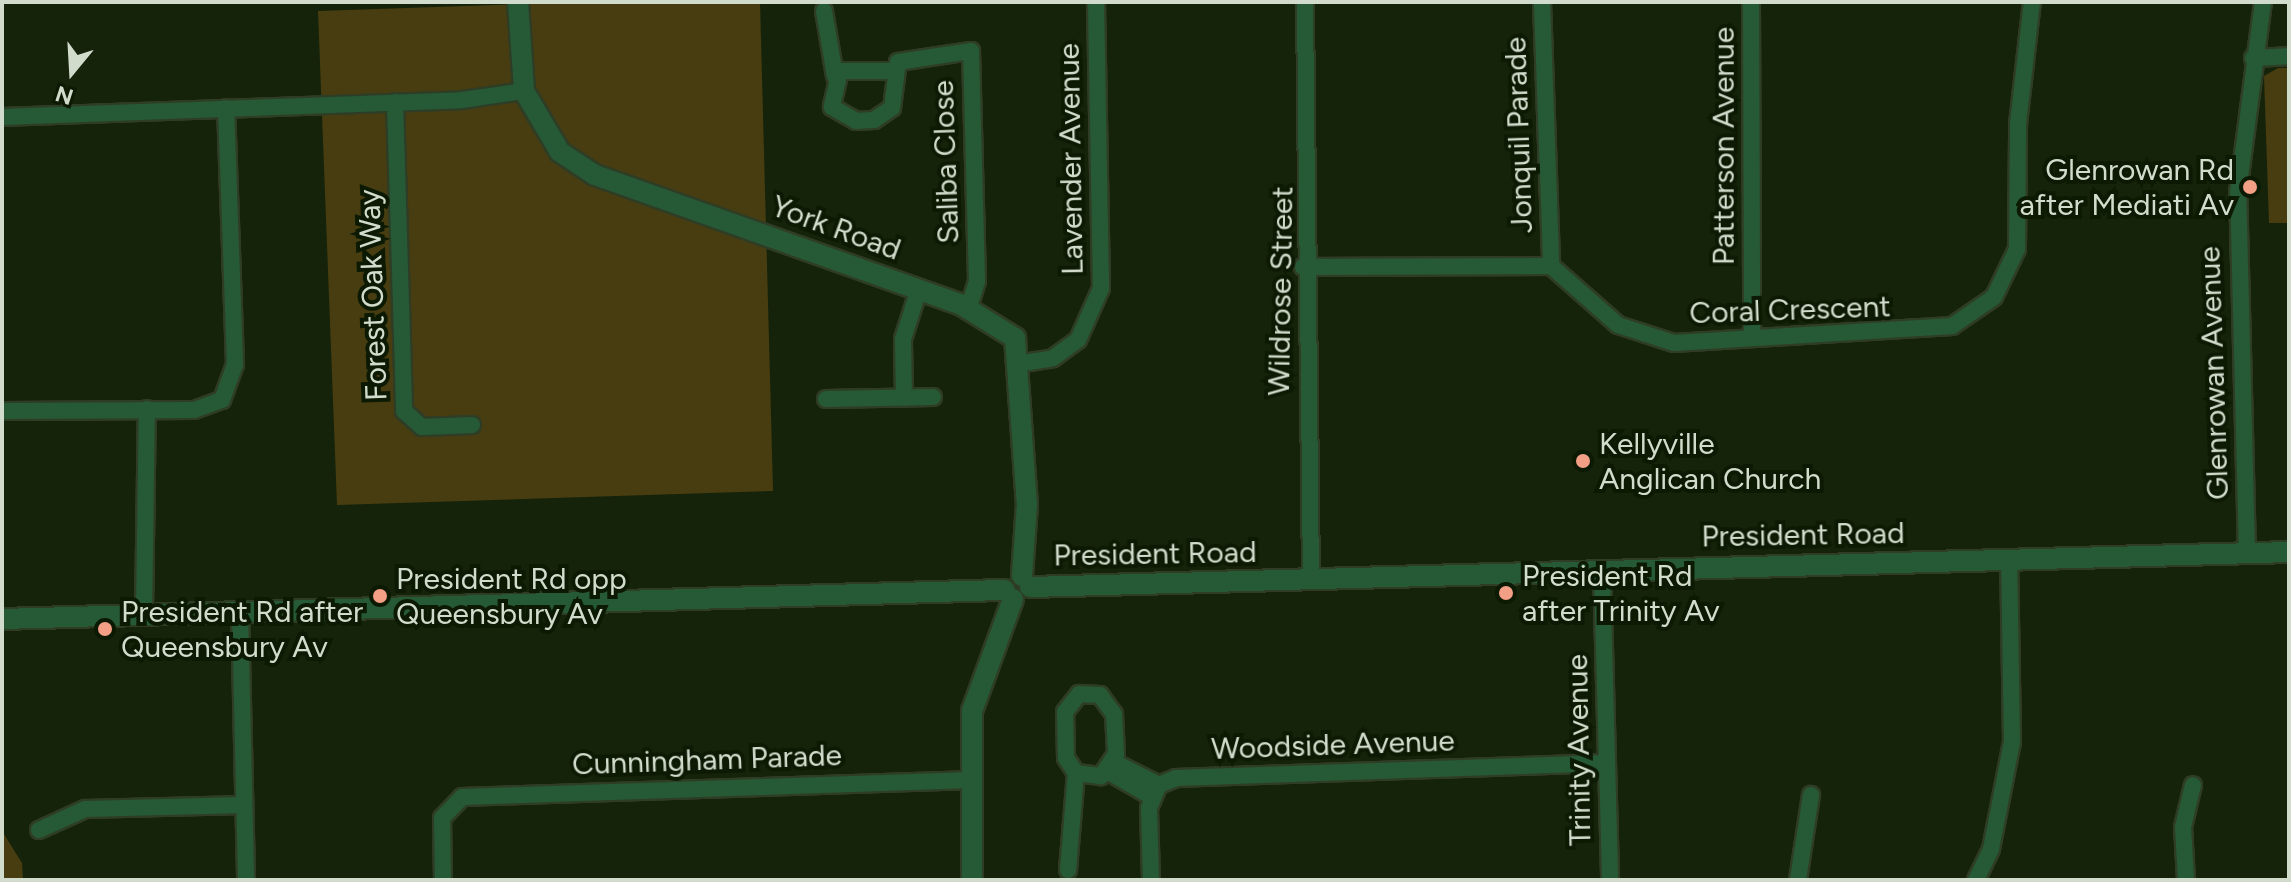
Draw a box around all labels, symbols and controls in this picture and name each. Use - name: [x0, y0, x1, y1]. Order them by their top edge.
- street label: Patterson Avenue: [1706, 27, 1742, 265]
- north arrow: [32, 32, 112, 112]
- street label: Jonquil Parade: [1498, 36, 1540, 234]
- street label: Lavender Avenue: [1051, 43, 1091, 275]
- text: N: [52, 80, 77, 111]
- street label: Saliba Close: [925, 80, 967, 244]
- place label: Glenrowan Rd after Mediati Av: [2020, 152, 2234, 222]
- marker: Glenrowan Rd after Mediati Av: [2241, 178, 2259, 196]
- street label: Wildrose Street: [1261, 186, 1301, 396]
- street label: York Road: [766, 188, 906, 268]
- street label: Forest Oak Way: [351, 189, 395, 401]
- street label: Glenrowan Avenue: [2192, 246, 2236, 500]
- street label: Coral Crescent: [1689, 288, 1891, 332]
- place label: Kellyville Anglican Church: [1599, 426, 1821, 496]
- marker: Kellyville Anglican Church: [1574, 452, 1592, 470]
- street label: President Road: [1701, 515, 1905, 555]
- street label: President Road: [1053, 534, 1257, 574]
- place label: President Rd after Trinity Av: [1522, 558, 1720, 628]
- place label: President Rd opp Queensbury Av: [396, 561, 627, 632]
- marker: President Rd after Trinity Av: [1497, 584, 1515, 602]
- marker: President Rd opp Queensbury Av: [371, 587, 389, 605]
- place label: President Rd after Queensbury Av: [121, 594, 363, 664]
- marker: President Rd after Queensbury Av: [96, 620, 114, 638]
- street label: Trinity Avenue: [1559, 654, 1599, 846]
- street label: Woodside Avenue: [1211, 723, 1455, 767]
- street label: Cunningham Parade: [571, 737, 843, 783]

